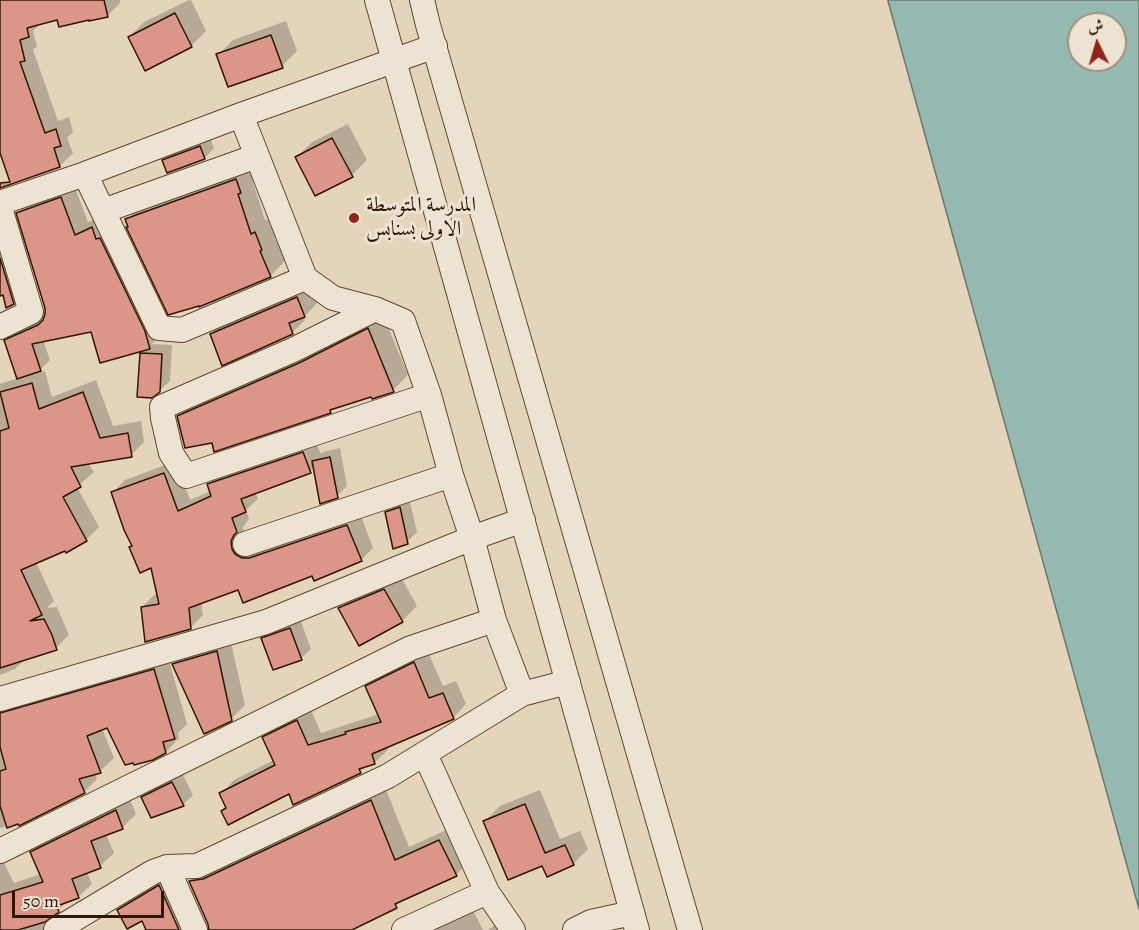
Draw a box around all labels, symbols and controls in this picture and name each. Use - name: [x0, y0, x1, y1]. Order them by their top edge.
- north arrow: [1067, 12, 1127, 72]
- text: ش: [1087, 14, 1104, 38]
- place label: المدرسة المتوسطة الاولى بسنابس: [366, 193, 476, 243]
- marker: المدرسة المتوسطة الاولى بسنابس: [347, 211, 361, 225]
- scale bar: [15, 879, 166, 917]
- text: 50 m: [23, 889, 59, 913]

